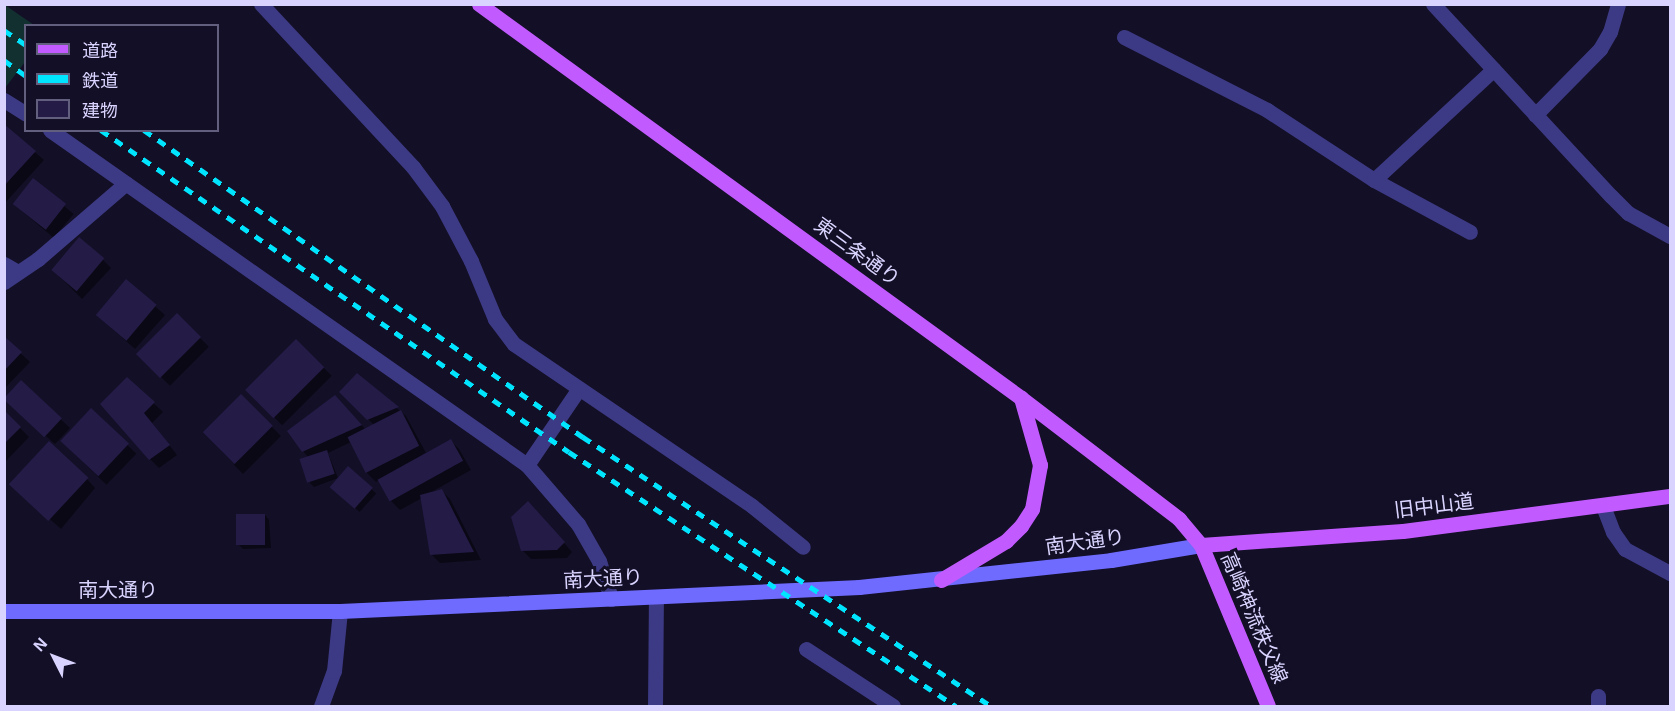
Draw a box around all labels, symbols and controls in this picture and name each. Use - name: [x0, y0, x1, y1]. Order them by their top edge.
- legend: [24, 24, 219, 132]
- text: 道路: [82, 41, 118, 61]
- text: 鉄道: [82, 71, 118, 91]
- text: 建物: [82, 101, 118, 121]
- street label: 東三条通り: [809, 213, 905, 291]
- street label: 旧中山道: [1393, 489, 1475, 523]
- street label: 南大通り: [1044, 525, 1126, 559]
- street label: 高崎神流秩父線: [1216, 549, 1292, 687]
- street label: 南大通り: [562, 565, 644, 593]
- street label: 南大通り: [78, 578, 158, 602]
- north arrow: [24, 627, 84, 687]
- text: N: [30, 635, 50, 655]

